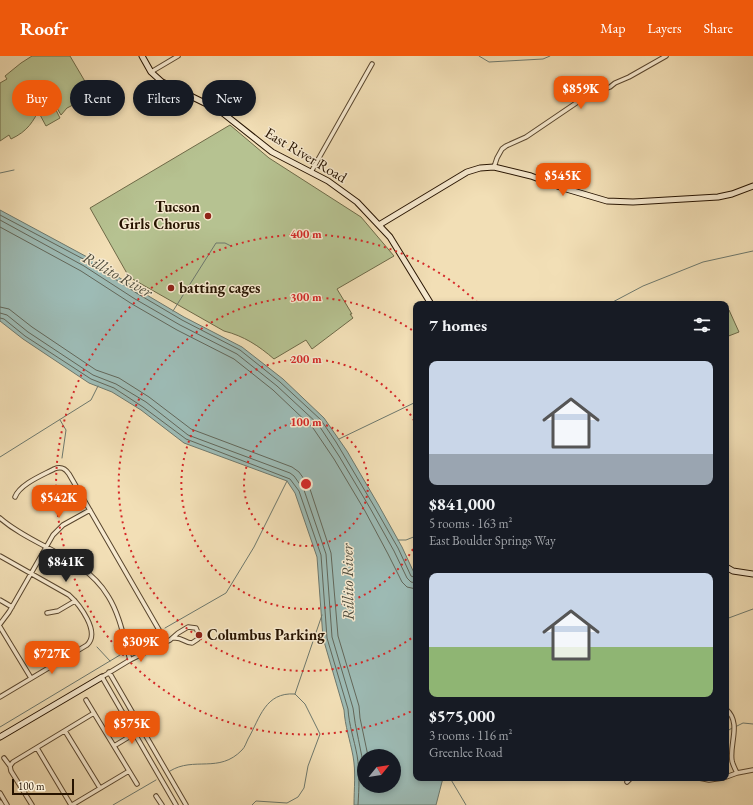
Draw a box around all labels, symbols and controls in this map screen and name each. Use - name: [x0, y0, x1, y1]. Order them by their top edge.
- text: Roofr: [20, 16, 68, 41]
- text: Map: [600, 19, 625, 37]
- text: Layers: [647, 19, 682, 37]
- text: Share: [704, 19, 733, 37]
- pin: $859K: [553, 76, 609, 110]
- chip: Buy: [12, 80, 62, 116]
- chip: Rent: [70, 80, 125, 116]
- chip: Filters: [133, 80, 194, 116]
- chip: New: [202, 80, 256, 116]
- text: $859K: [563, 80, 599, 97]
- street label: East River Road: [262, 123, 351, 187]
- pin: $545K: [535, 163, 591, 197]
- text: $545K: [545, 167, 581, 184]
- place label: Tucson Girls Chorus: [119, 197, 201, 233]
- marker: Tucson Girls Chorus: [203, 211, 213, 221]
- text: 400 m: [290, 226, 322, 242]
- water label: Rillito River: [79, 247, 157, 303]
- place label: batting cages: [179, 278, 260, 297]
- marker: batting cages: [166, 283, 176, 293]
- text: 300 m: [290, 289, 322, 305]
- text: 7 homes: [429, 314, 487, 336]
- icon: filters: [691, 314, 713, 336]
- text: 200 m: [290, 351, 322, 367]
- icon: home: [535, 387, 607, 459]
- text: 100 m: [290, 414, 322, 430]
- centre of rings: [299, 477, 313, 491]
- pin: $542K: [31, 485, 87, 519]
- text: $542K: [41, 489, 77, 506]
- text: $841,000: [429, 493, 495, 515]
- text: 5 rooms · 163 m²: [429, 515, 513, 532]
- text: East Boulder Springs Way: [429, 532, 556, 549]
- water label: Rillito River: [336, 543, 359, 620]
- pin: $841K: [38, 549, 94, 583]
- text: $841K: [48, 553, 84, 570]
- icon: home: [535, 599, 607, 671]
- place label: Columbus Parking: [207, 625, 325, 644]
- pin: $309K: [113, 629, 169, 663]
- marker: Columbus Parking: [194, 630, 204, 640]
- text: $309K: [123, 633, 159, 650]
- pin: $727K: [24, 641, 80, 675]
- text: $727K: [34, 645, 70, 662]
- text: $575,000: [429, 705, 495, 727]
- pin: $575K: [104, 711, 160, 745]
- text: $575K: [114, 715, 150, 732]
- text: 3 rooms · 116 m²: [429, 727, 513, 744]
- text: Greenlee Road: [429, 744, 503, 761]
- north arrow: [357, 749, 401, 793]
- map controls: [357, 749, 401, 793]
- scale bar: [12, 777, 74, 796]
- text: 100 m: [18, 779, 45, 793]

